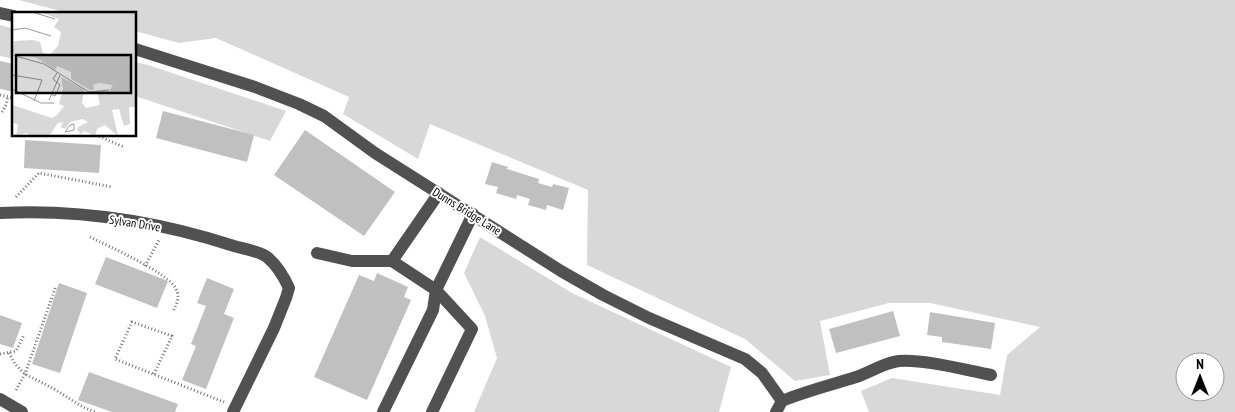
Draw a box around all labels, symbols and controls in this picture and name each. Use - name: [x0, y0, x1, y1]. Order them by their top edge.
- inset map: [12, 12, 136, 136]
- street label: Dunns Bridge Lane: [430, 184, 504, 238]
- street label: Sylvan Drive: [108, 212, 162, 234]
- north arrow: [1175, 352, 1225, 402]
- text: N: [1196, 355, 1204, 373]

